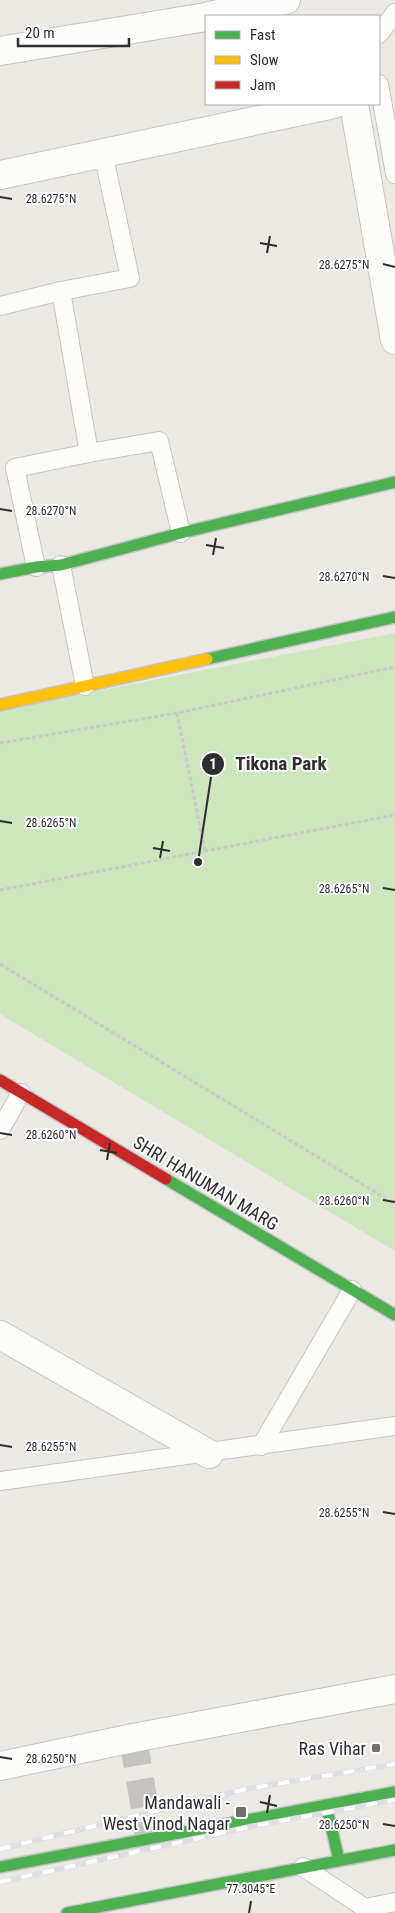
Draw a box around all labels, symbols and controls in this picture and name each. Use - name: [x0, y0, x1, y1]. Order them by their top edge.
- scale bar: [18, 15, 129, 47]
- legend: [205, 15, 380, 105]
- text: 20 m: [25, 24, 55, 42]
- text: Fast: [250, 26, 275, 44]
- text: Slow: [250, 51, 279, 69]
- text: Jam: [250, 76, 276, 94]
- text: 28.6275°N: [26, 192, 76, 206]
- text: 28.6275°N: [319, 258, 369, 272]
- text: 28.6270°N: [26, 504, 76, 518]
- text: 28.6270°N: [319, 570, 369, 584]
- callout: Tikona Park: [200, 747, 336, 781]
- text: Tikona Park: [235, 752, 328, 775]
- text: 1: [209, 755, 217, 773]
- text: 28.6265°N: [26, 816, 76, 830]
- text: 28.6265°N: [319, 882, 369, 896]
- text: 28.6260°N: [26, 1128, 76, 1142]
- street label: SHRI HANUMAN MARG: [130, 1131, 282, 1235]
- text: 28.6260°N: [319, 1194, 369, 1208]
- text: 28.6255°N: [26, 1440, 76, 1454]
- text: 28.6255°N: [319, 1506, 369, 1520]
- place label: Ras Vihar: [298, 1738, 367, 1759]
- marker: Ras Vihar: [370, 1742, 382, 1754]
- text: 28.6250°N: [26, 1752, 76, 1766]
- place label: Mandawali - West Vinod Nagar: [103, 1792, 231, 1834]
- marker: Mandawali - West Vinod Nagar: [234, 1805, 248, 1819]
- text: 28.6250°N: [319, 1818, 369, 1832]
- text: 77.3045°E: [226, 1882, 276, 1896]

